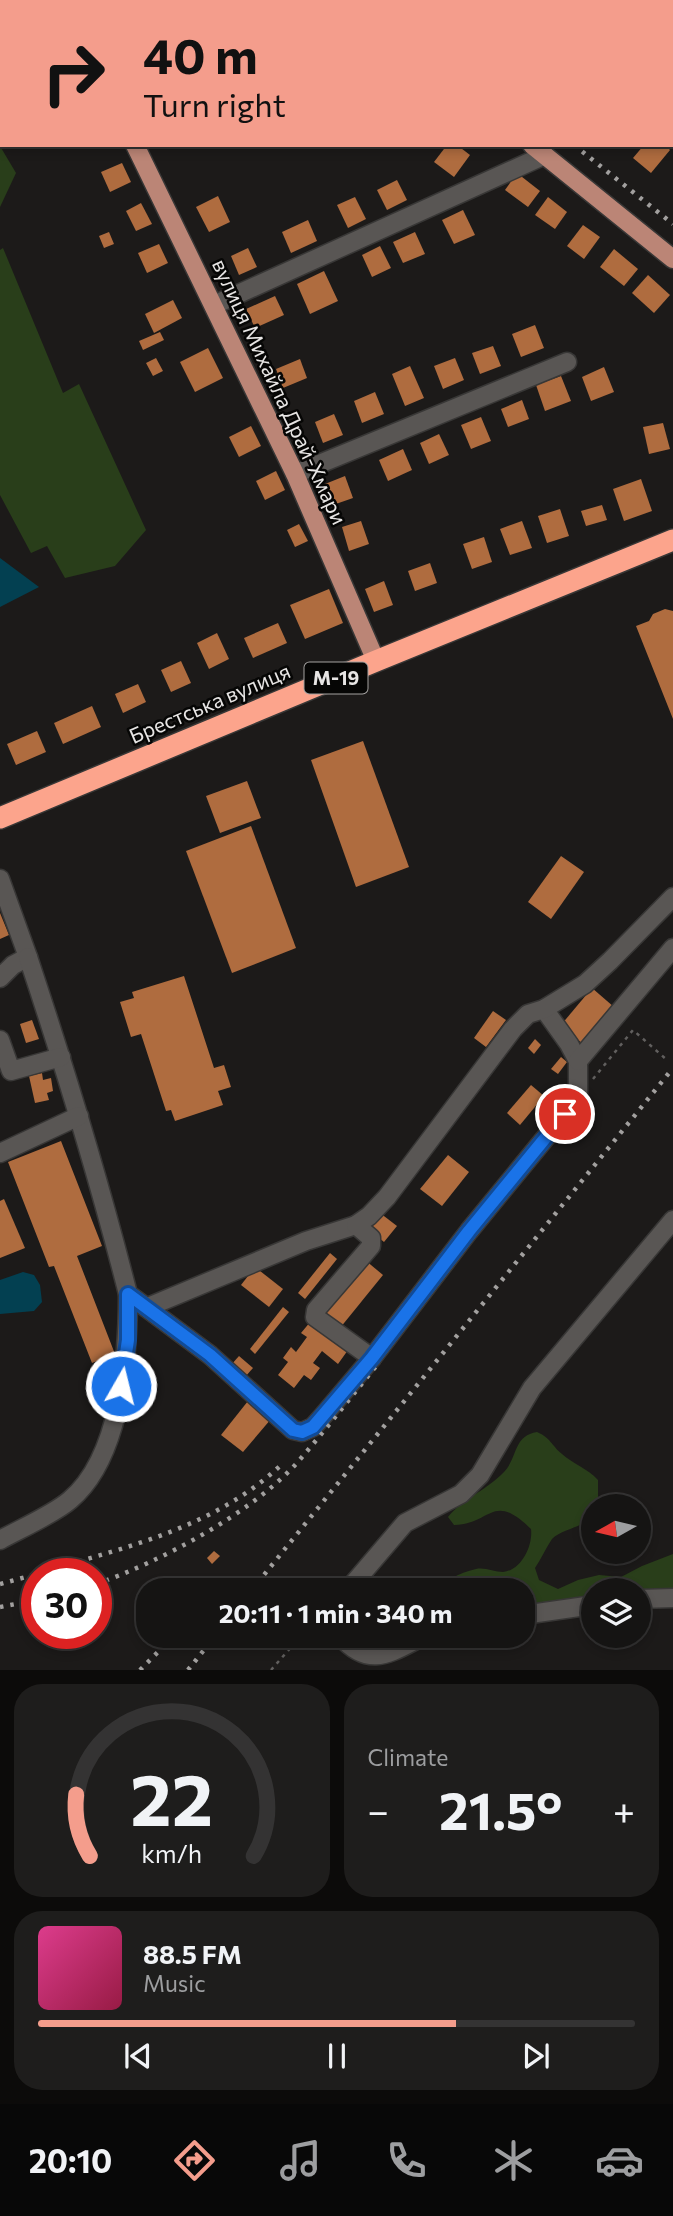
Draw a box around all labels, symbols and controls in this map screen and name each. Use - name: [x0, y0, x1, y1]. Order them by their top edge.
- text: 40 m: [143, 24, 258, 84]
- icon: right: [28, 28, 119, 119]
- text: Turn right: [143, 84, 286, 124]
- street label: вулиця Михайла Драй-Хмари: [208, 255, 353, 528]
- street label: Брестська вулиця: [125, 657, 294, 748]
- road number: М-19: [304, 663, 368, 694]
- pin: [535, 1084, 595, 1144]
- icon: arrive: [546, 1095, 584, 1133]
- position arrow: [84, 1349, 158, 1423]
- north arrow: [581, 1494, 651, 1564]
- map controls: [581, 1494, 651, 1648]
- speed limit sign: 30: [21, 1558, 112, 1649]
- button: layers: [581, 1578, 651, 1648]
- text: 20:11 · 1 min · 340 m: [219, 1597, 452, 1628]
- text: Climate: [368, 1743, 449, 1771]
- text: 22: [130, 1753, 213, 1842]
- text: 21.5°: [439, 1777, 563, 1841]
- text: −: [368, 1786, 389, 1833]
- text: +: [613, 1786, 635, 1833]
- text: km/h: [141, 1838, 202, 1868]
- text: 88.5 FM: [143, 1938, 242, 1969]
- text: Music: [143, 1969, 206, 1997]
- icon: previous: [119, 2037, 157, 2075]
- icon: pause: [318, 2037, 356, 2075]
- icon: next: [517, 2037, 555, 2075]
- icon: directions: [170, 2136, 219, 2185]
- icon: music: [276, 2136, 325, 2185]
- icon: phone: [382, 2136, 431, 2185]
- icon: climate: [489, 2136, 538, 2185]
- icon: car: [595, 2136, 644, 2185]
- text: 20:10: [29, 2140, 112, 2180]

